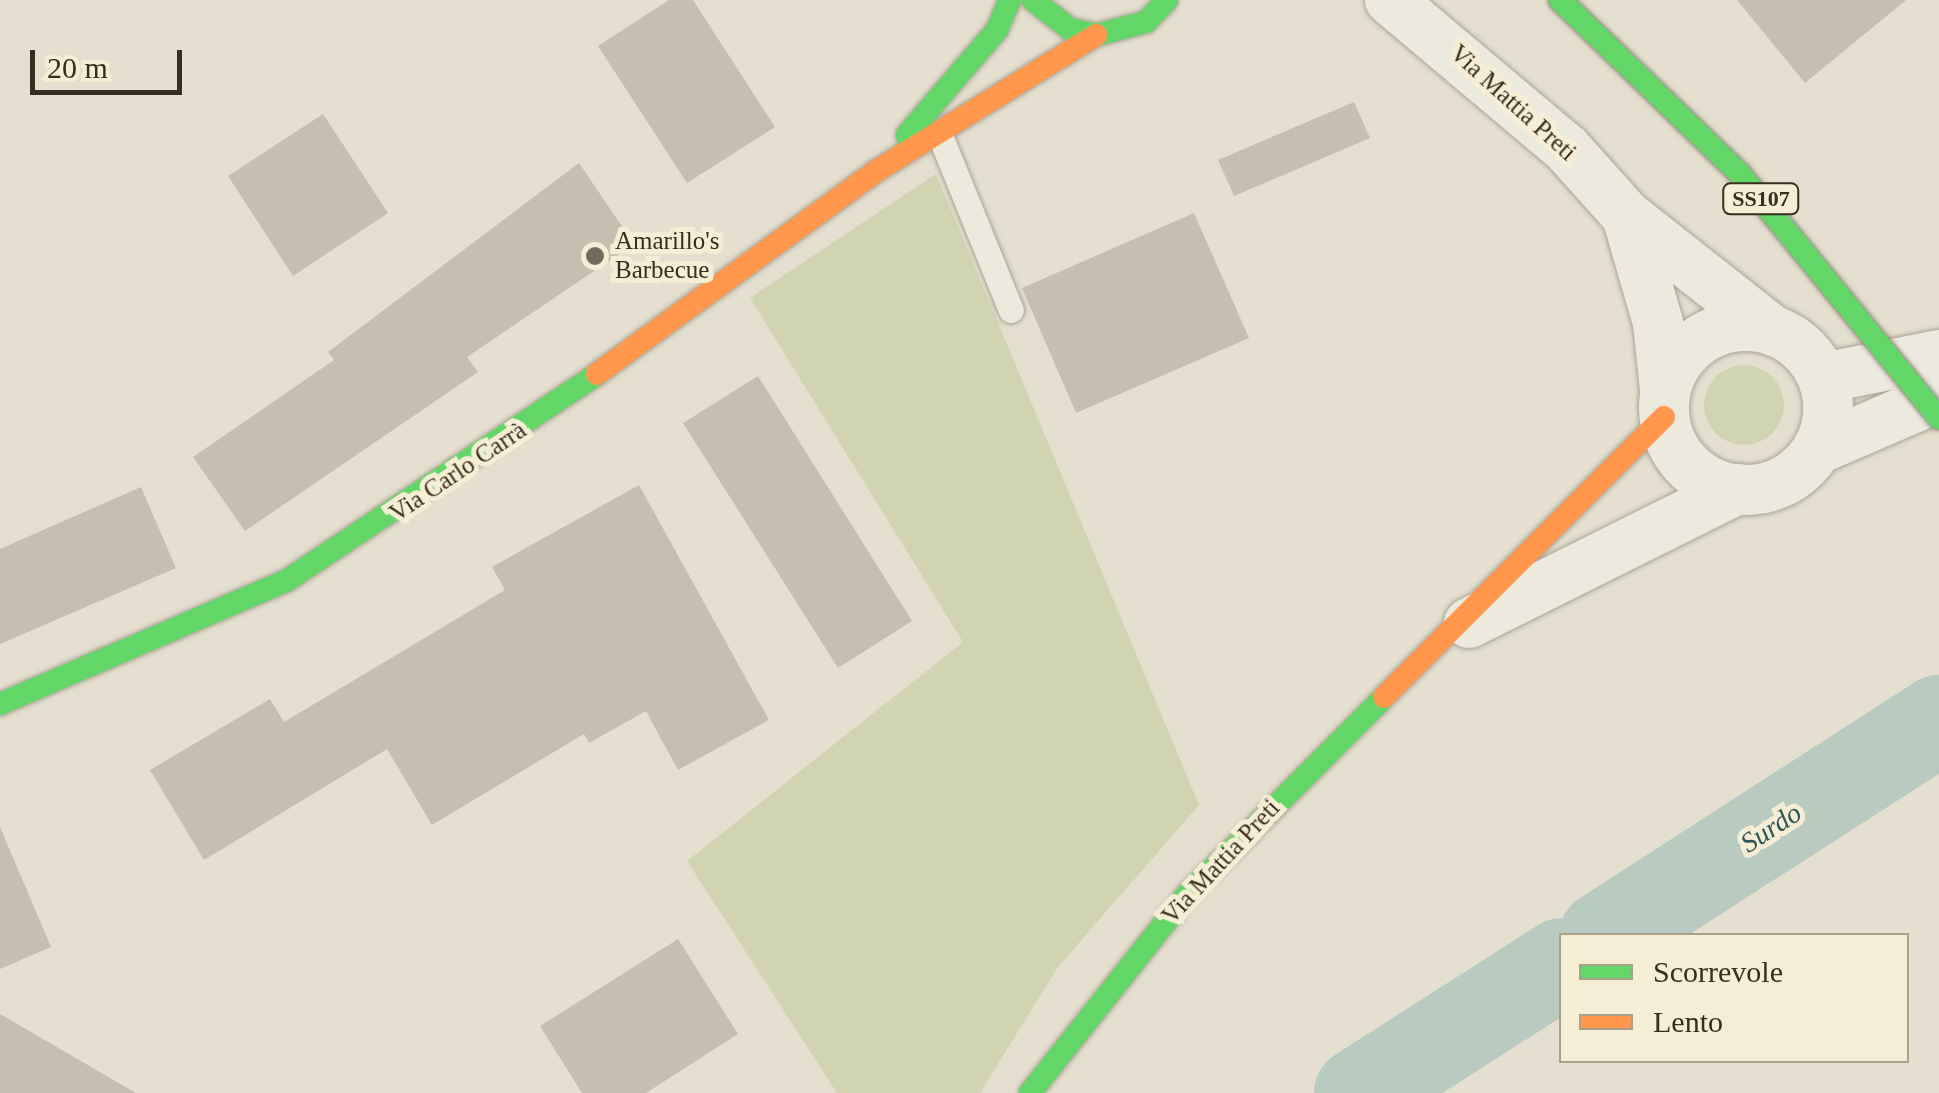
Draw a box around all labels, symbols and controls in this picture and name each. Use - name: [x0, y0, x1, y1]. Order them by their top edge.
- scale bar: [35, 30, 188, 92]
- street label: Via Mattia Preti: [1444, 38, 1582, 168]
- text: 20 m: [47, 51, 108, 84]
- road number: SS107: [1721, 182, 1801, 216]
- place label: Amarillo's Barbecue: [615, 227, 719, 286]
- marker: Amarillo's Barbecue: [584, 245, 606, 267]
- street label: Via Carlo Carrà: [384, 415, 532, 529]
- street label: Via Mattia Preti: [1156, 793, 1286, 931]
- water label: Surdo: [1734, 796, 1808, 860]
- legend: [1559, 933, 1909, 1063]
- text: Scorrevole: [1653, 955, 1783, 988]
- text: Lento: [1653, 1005, 1723, 1038]

